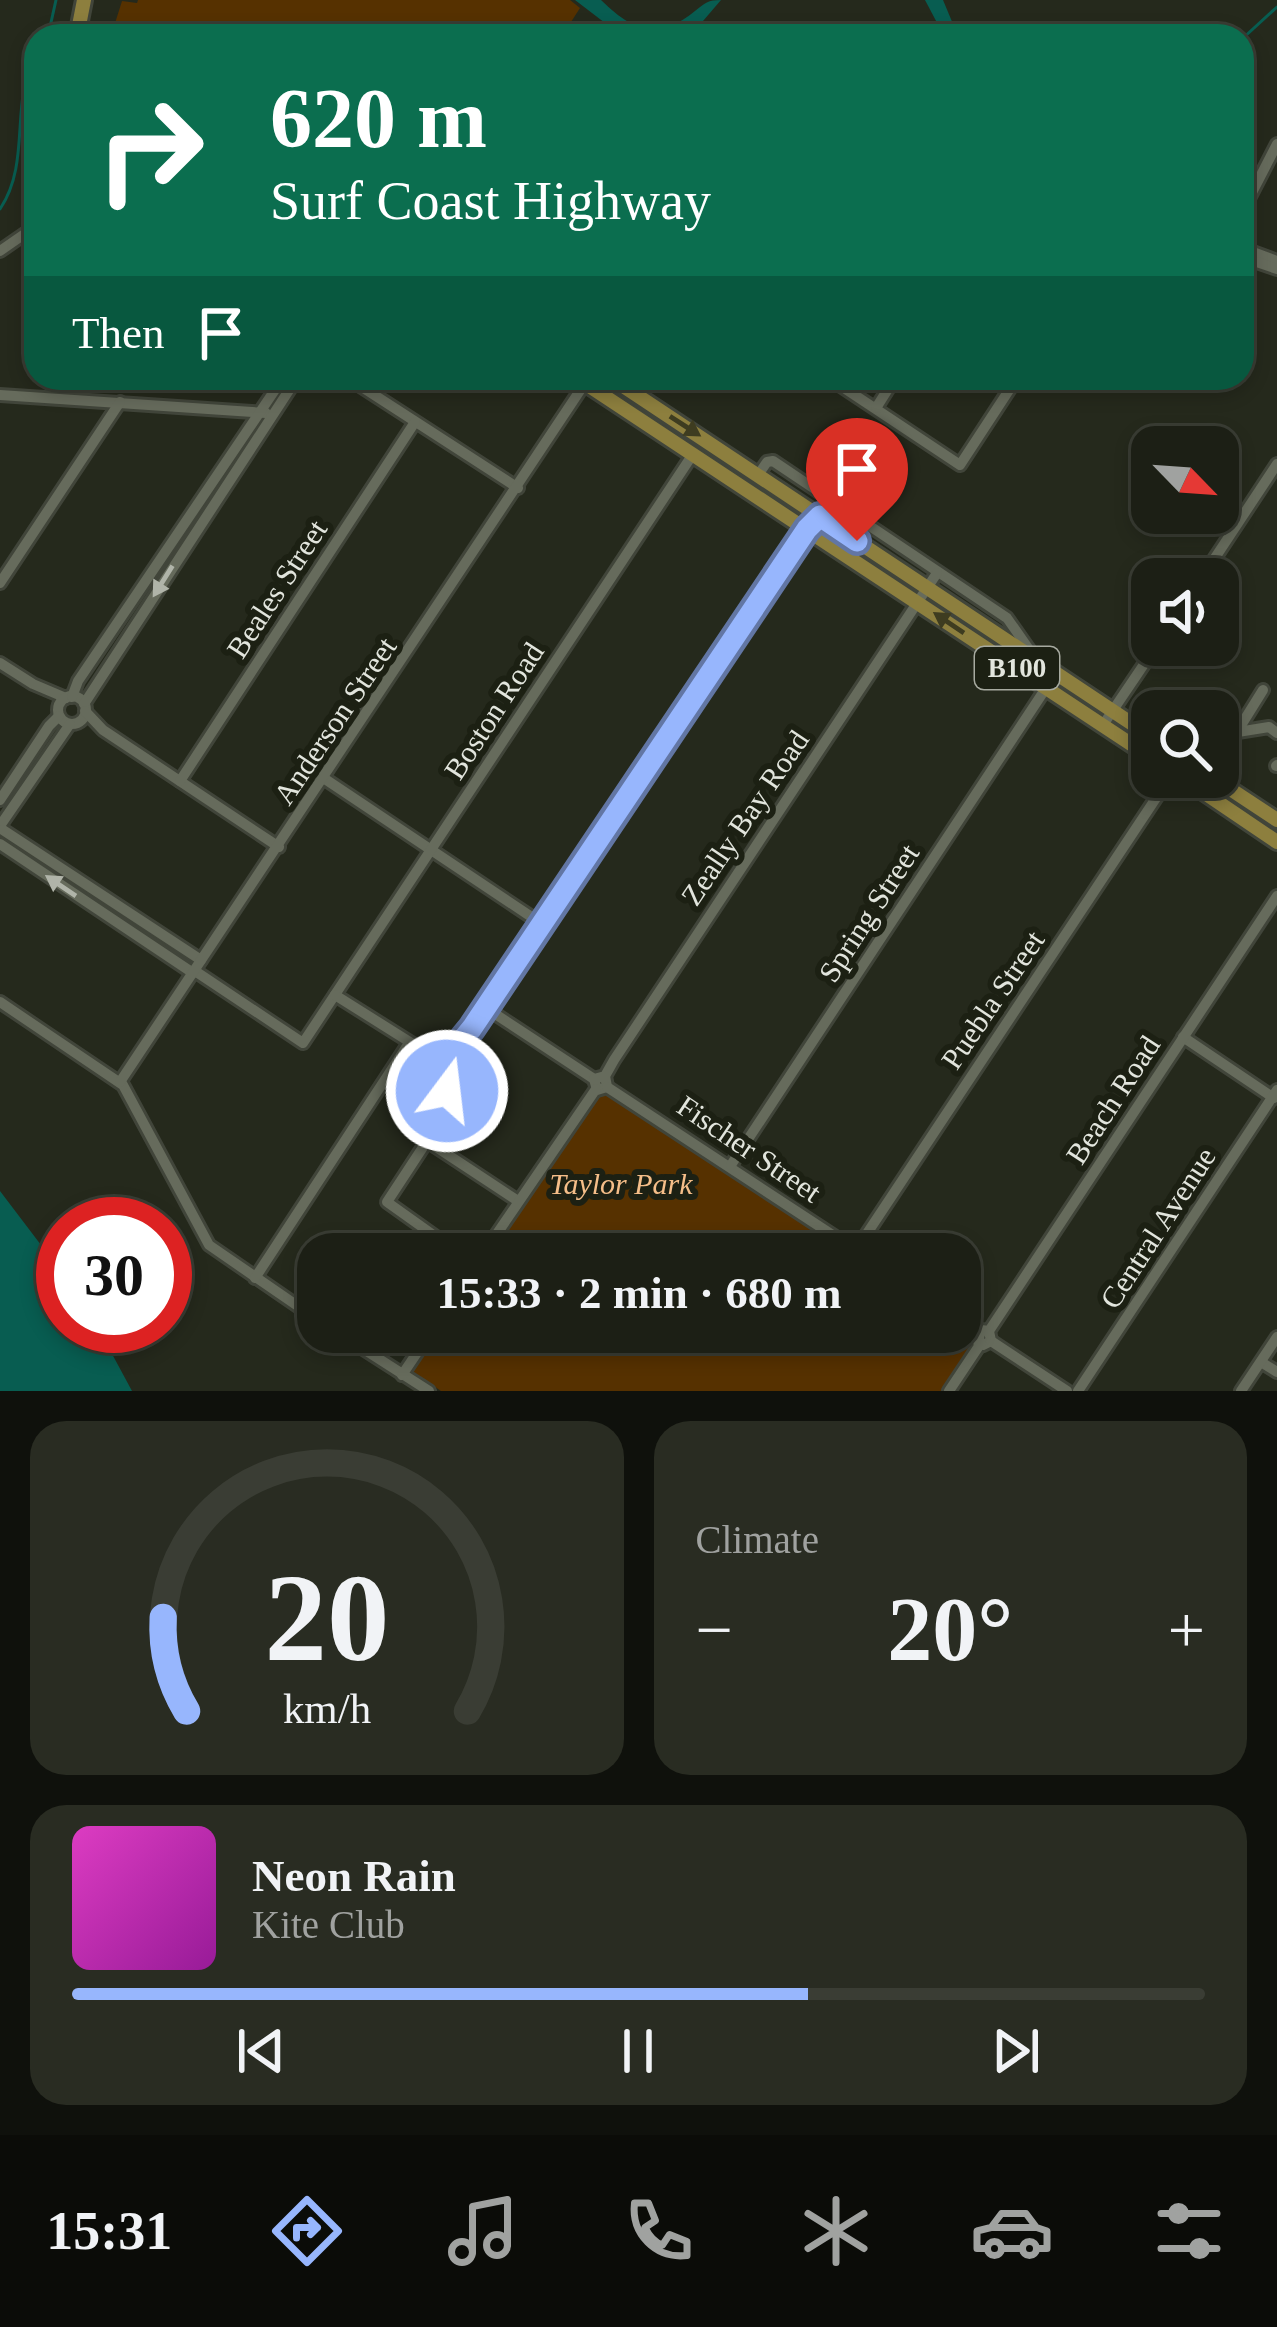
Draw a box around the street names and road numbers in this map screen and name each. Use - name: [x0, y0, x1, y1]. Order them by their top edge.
- street label: Beales Street: [220, 513, 334, 664]
- street label: Anderson Street: [267, 630, 403, 810]
- street label: Boston Road: [437, 636, 550, 785]
- road number: B100: [975, 647, 1059, 689]
- street label: Zeally Bay Road: [674, 724, 815, 911]
- street label: Spring Street: [812, 837, 926, 988]
- street label: Puebla Street: [934, 924, 1051, 1075]
- street label: Beach Road: [1059, 1030, 1166, 1170]
- street label: Fischer Street: [671, 1089, 828, 1209]
- street label: Central Avenue: [1093, 1141, 1222, 1314]

